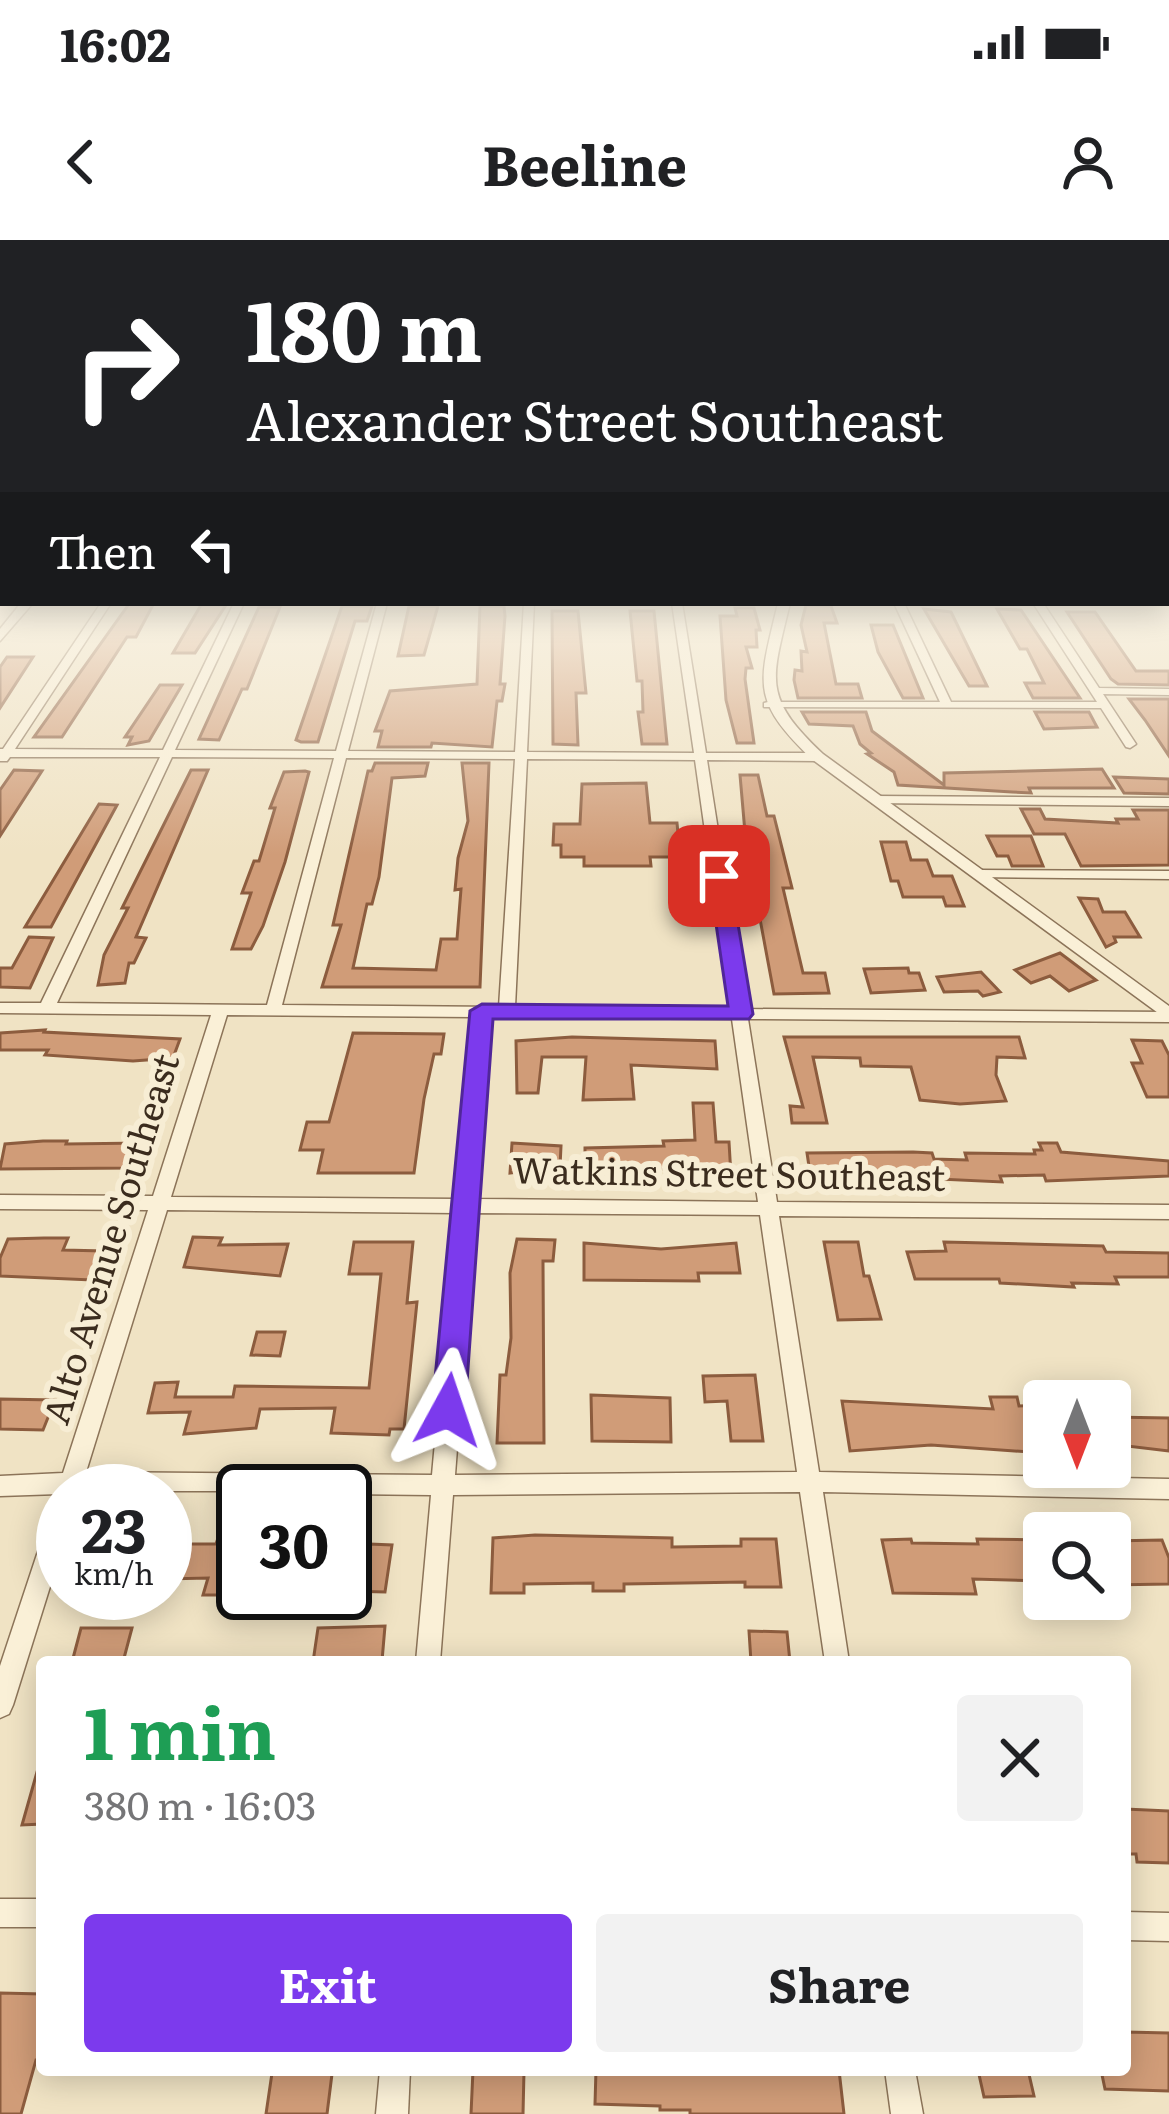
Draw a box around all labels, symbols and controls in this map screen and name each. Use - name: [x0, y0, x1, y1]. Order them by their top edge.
- text: 16:02: [60, 9, 171, 76]
- text: Beeline: [482, 122, 687, 203]
- icon: back: [48, 129, 114, 195]
- icon: person: [1055, 129, 1121, 195]
- text: 180 m: [246, 263, 483, 388]
- icon: right: [48, 288, 204, 444]
- text: Alexander Street Southeast: [246, 377, 943, 458]
- text: Then: [48, 516, 156, 583]
- icon: left: [180, 516, 246, 582]
- pin: [668, 825, 770, 927]
- icon: arrive: [686, 843, 752, 909]
- street label: Alto Avenue Southeast: [27, 1046, 190, 1430]
- street label: Watkins Street Southeast: [512, 1141, 947, 1202]
- position arrow: [385, 1347, 511, 1473]
- north arrow: [1023, 1380, 1131, 1488]
- map controls: [1023, 1380, 1131, 1620]
- speed limit sign: 30: [216, 1464, 372, 1620]
- text: 23: [81, 1482, 147, 1571]
- button: search: [1023, 1512, 1131, 1620]
- text: km/h: [74, 1550, 154, 1594]
- text: 1 min: [84, 1675, 276, 1782]
- button: close: [957, 1695, 1083, 1821]
- text: 380 m · 16:03: [84, 1774, 316, 1832]
- button: Exit: [84, 1914, 572, 2052]
- button: Share: [596, 1914, 1083, 2052]

